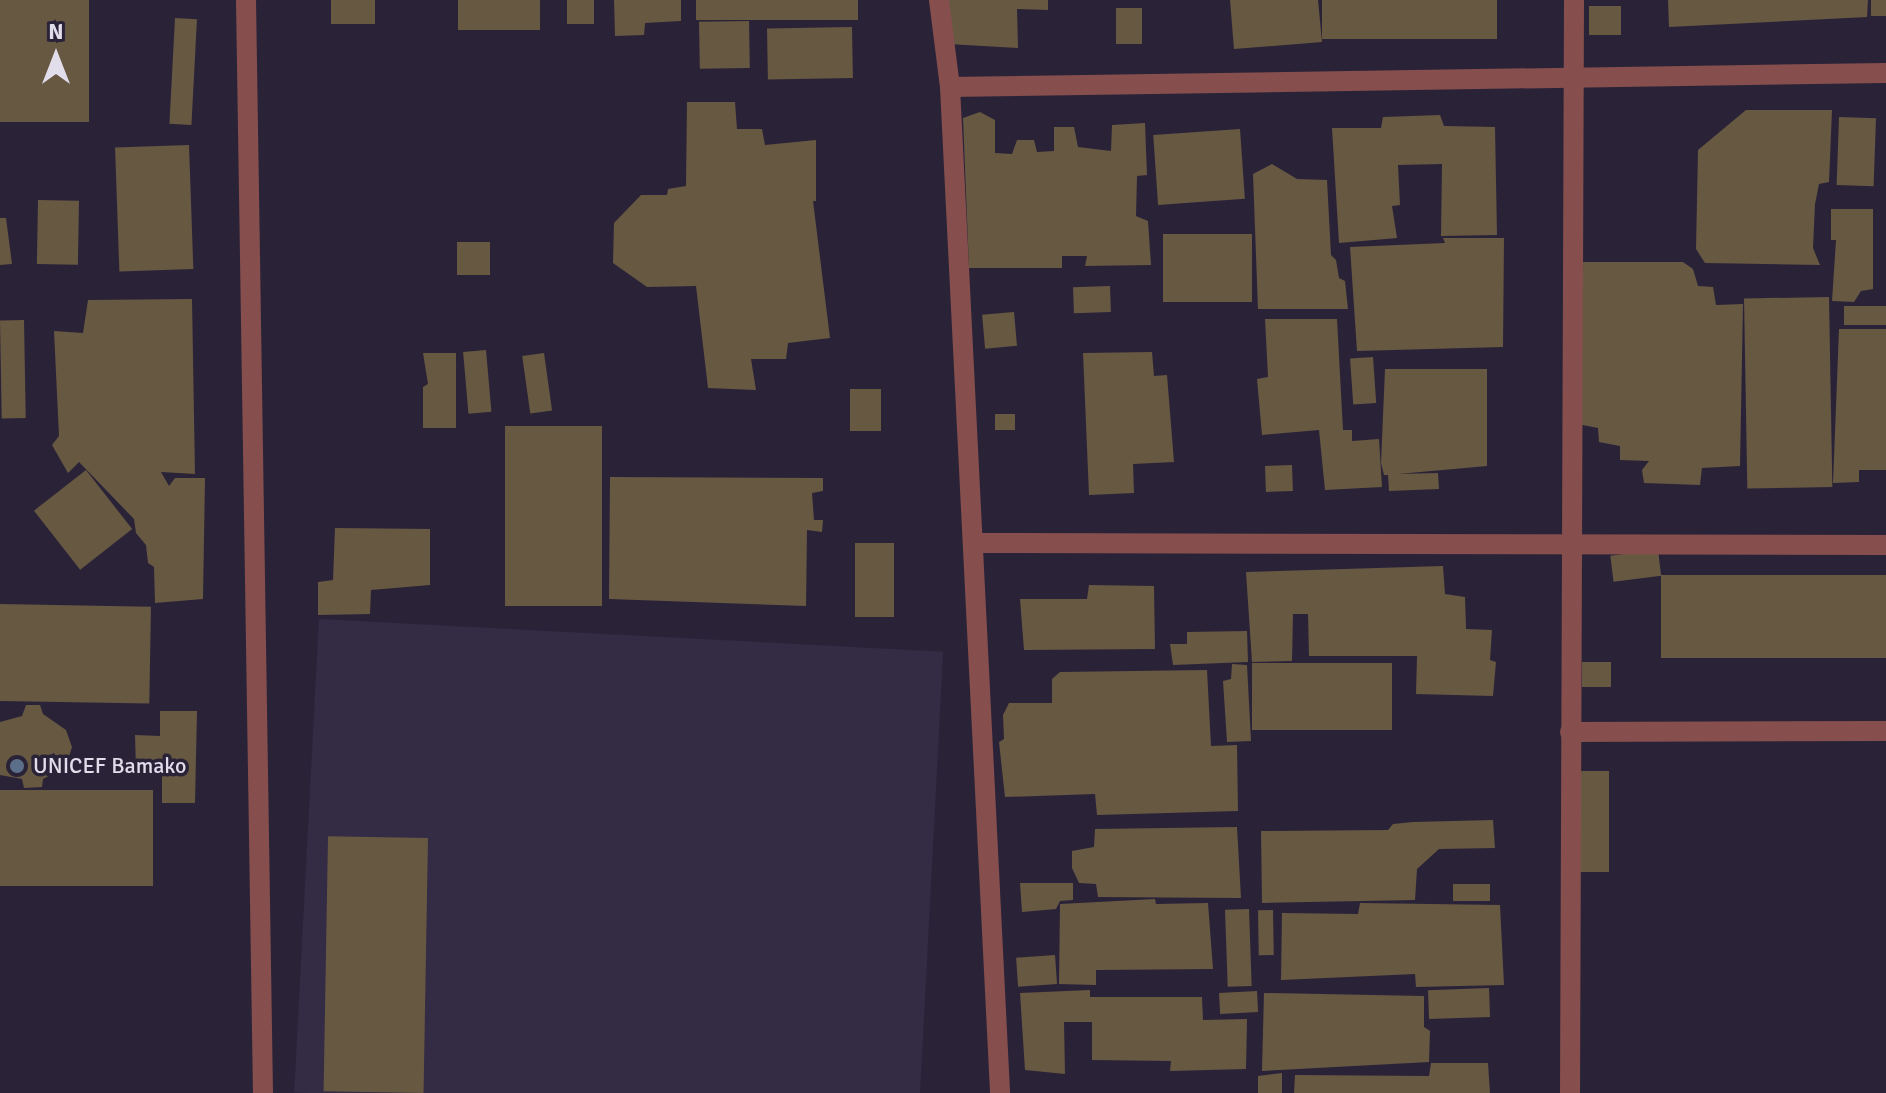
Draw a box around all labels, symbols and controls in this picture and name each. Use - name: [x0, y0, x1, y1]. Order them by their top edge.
- north arrow: [16, 16, 96, 96]
- text: N: [48, 18, 64, 45]
- place label: UNICEF Bamako: [33, 753, 186, 779]
- marker: UNICEF Bamako: [8, 757, 26, 775]

